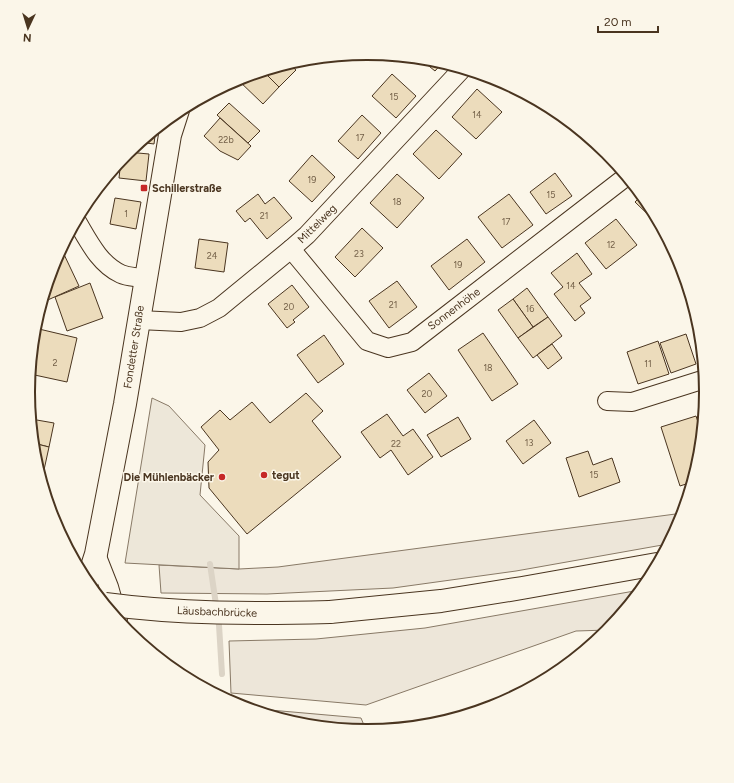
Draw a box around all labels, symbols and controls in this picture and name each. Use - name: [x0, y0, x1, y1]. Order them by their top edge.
- north arrow: [8, 8, 48, 48]
- scale bar: [598, 8, 658, 34]
- text: 20 m: [604, 15, 632, 29]
- text: N: [23, 31, 32, 44]
- house number: 15: [390, 91, 398, 102]
- house number: 14: [472, 109, 482, 120]
- house number: 17: [356, 132, 364, 143]
- house number: 22b: [218, 134, 234, 145]
- house number: 19: [308, 174, 316, 185]
- place label: Schillerstraße: [152, 182, 222, 195]
- marker: Schillerstraße: [139, 183, 149, 193]
- house number: 15: [547, 189, 555, 200]
- house number: 18: [392, 196, 402, 207]
- street label: Mittelweg: [295, 202, 339, 246]
- house number: 1: [124, 208, 128, 219]
- house number: 21: [260, 210, 268, 221]
- house number: 17: [502, 216, 510, 227]
- house number: 12: [607, 239, 615, 250]
- house number: 23: [354, 248, 364, 259]
- house number: 24: [207, 250, 218, 261]
- house number: 19: [454, 259, 462, 270]
- house number: 14: [566, 280, 576, 291]
- street label: Sonnenhöhe: [425, 285, 483, 333]
- house number: 21: [389, 299, 397, 310]
- house number: 20: [284, 301, 295, 312]
- house number: 16: [526, 303, 534, 314]
- street label: Fondetter Straße: [121, 304, 147, 390]
- house number: 2: [52, 357, 58, 368]
- house number: 11: [644, 358, 652, 369]
- house number: 18: [483, 362, 493, 373]
- house number: 20: [422, 388, 433, 399]
- house number: 13: [525, 437, 533, 448]
- house number: 22: [391, 438, 401, 449]
- place label: tegut: [272, 469, 300, 482]
- house number: 15: [590, 469, 598, 480]
- marker: tegut: [259, 470, 269, 480]
- place label: Die Mühlenbäcker: [123, 471, 215, 484]
- marker: Die Mühlenbäcker: [217, 472, 227, 482]
- street label: Läusbachbrücke: [177, 604, 257, 620]

